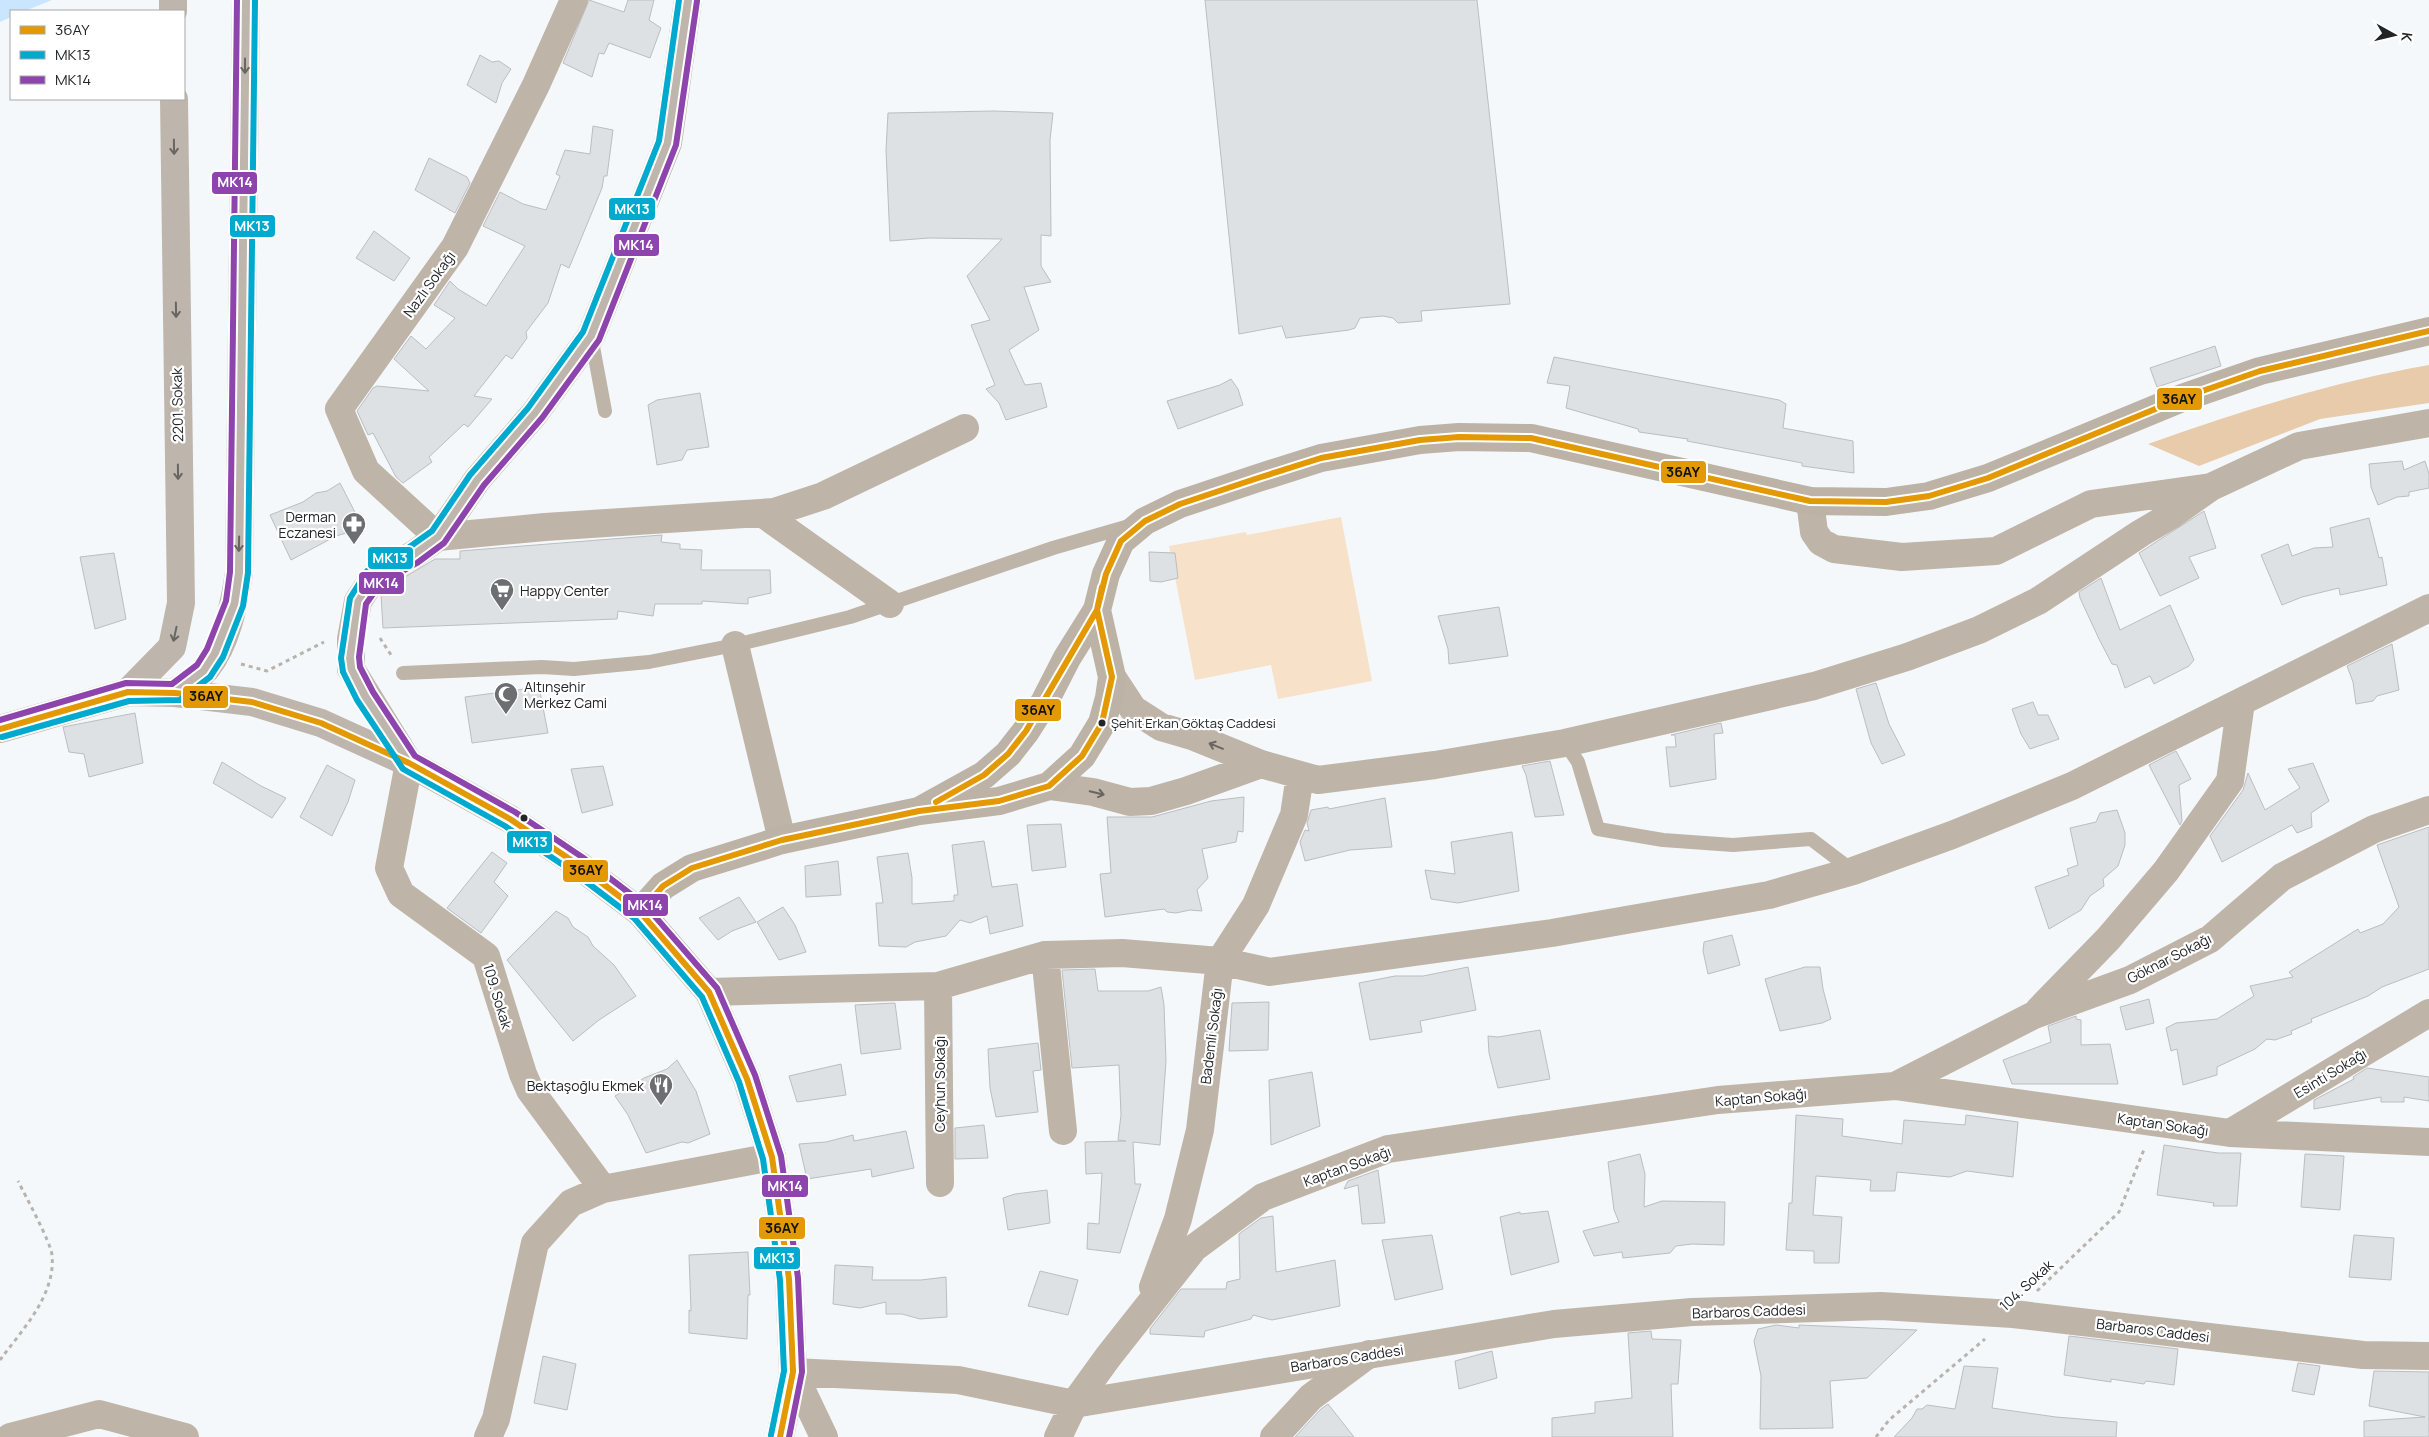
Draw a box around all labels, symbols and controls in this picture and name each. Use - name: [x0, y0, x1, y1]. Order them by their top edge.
- legend: [10, 10, 185, 100]
- north arrow: [2369, 10, 2419, 60]
- text: 36AY: [55, 19, 90, 40]
- text: K: [2397, 31, 2417, 44]
- text: MK13: [55, 44, 91, 65]
- one-way arrow: [240, 58, 250, 74]
- text: MK14: [55, 69, 91, 90]
- one-way arrow: [169, 139, 179, 155]
- line badge: MK14: [211, 171, 258, 195]
- text: MK14: [217, 172, 253, 191]
- line badge: MK13: [608, 197, 656, 221]
- text: MK13: [614, 199, 650, 218]
- line badge: MK13: [229, 214, 276, 238]
- text: MK13: [234, 216, 270, 235]
- line badge: MK14: [613, 233, 660, 257]
- text: MK14: [618, 235, 654, 254]
- street label: Nazlı Sokağı: [399, 247, 459, 321]
- one-way arrow: [171, 302, 181, 318]
- street label: 2201. Sokak: [167, 367, 187, 442]
- line badge: 36AY: [2156, 387, 2203, 411]
- text: 36AY: [2162, 389, 2196, 408]
- line badge: 36AY: [1660, 460, 1707, 484]
- text: 36AY: [1666, 462, 1700, 481]
- one-way arrow: [173, 464, 183, 480]
- place label: Derman Eczanesi: [278, 507, 336, 542]
- pharmacy icon: Derman Eczanesi: [341, 511, 367, 545]
- one-way arrow: [235, 535, 244, 551]
- line badge: MK13: [367, 546, 414, 570]
- text: MK13: [372, 548, 408, 567]
- line badge: MK14: [358, 571, 405, 595]
- text: MK14: [363, 573, 399, 592]
- supermarket icon: Happy Center: [489, 577, 515, 611]
- place label: Happy Center: [520, 581, 609, 600]
- one-way arrow: [169, 626, 179, 642]
- place label: Altınşehir Merkez Cami: [524, 677, 607, 712]
- mosque icon: Altınşehir Merkez Cami: [493, 681, 519, 715]
- line badge: 36AY: [182, 685, 229, 709]
- text: 36AY: [189, 686, 223, 705]
- line badge: 36AY: [1014, 698, 1062, 722]
- text: 36AY: [1021, 700, 1055, 719]
- place label: Şehit Erkan Göktaş Caddesi: [1111, 714, 1276, 732]
- marker: Şehit Erkan Göktaş Caddesi: [1097, 718, 1107, 728]
- one-way arrow: [1208, 740, 1223, 749]
- one-way arrow: [1088, 789, 1104, 799]
- unlabelled marker: [519, 813, 529, 823]
- line badge: MK13: [506, 830, 553, 854]
- text: MK13: [512, 832, 548, 851]
- line badge: 36AY: [562, 859, 609, 883]
- text: 36AY: [569, 860, 603, 879]
- line badge: MK14: [622, 893, 669, 917]
- text: MK14: [627, 895, 663, 914]
- street label: Göknar Sokağı: [2124, 929, 2214, 987]
- street label: 109. Sokak: [479, 961, 517, 1032]
- street label: Bademli Sokağı: [1196, 987, 1226, 1085]
- street label: Ceyhun Sokağı: [930, 1036, 949, 1132]
- street label: Esinti Sokağı: [2290, 1044, 2370, 1102]
- restaurant icon: Bektaşoğlu Ekmek: [648, 1072, 674, 1106]
- place label: Bektaşoğlu Ekmek: [527, 1076, 645, 1095]
- street label: Kaptan Sokağı: [1714, 1084, 1808, 1110]
- street label: Kaptan Sokağı: [2116, 1108, 2210, 1140]
- street label: Kaptan Sokağı: [1300, 1141, 1394, 1191]
- line badge: MK14: [761, 1174, 809, 1198]
- text: MK14: [767, 1176, 803, 1195]
- line badge: 36AY: [758, 1216, 806, 1240]
- text: 36AY: [765, 1218, 799, 1237]
- line badge: MK13: [753, 1246, 801, 1270]
- text: MK13: [759, 1248, 795, 1267]
- street label: 104. Sokak: [1995, 1255, 2058, 1315]
- street label: Barbaros Caddesi: [1692, 1300, 1806, 1322]
- street label: Barbaros Caddesi: [2095, 1314, 2211, 1346]
- street label: Barbaros Caddesi: [1289, 1340, 1405, 1376]

